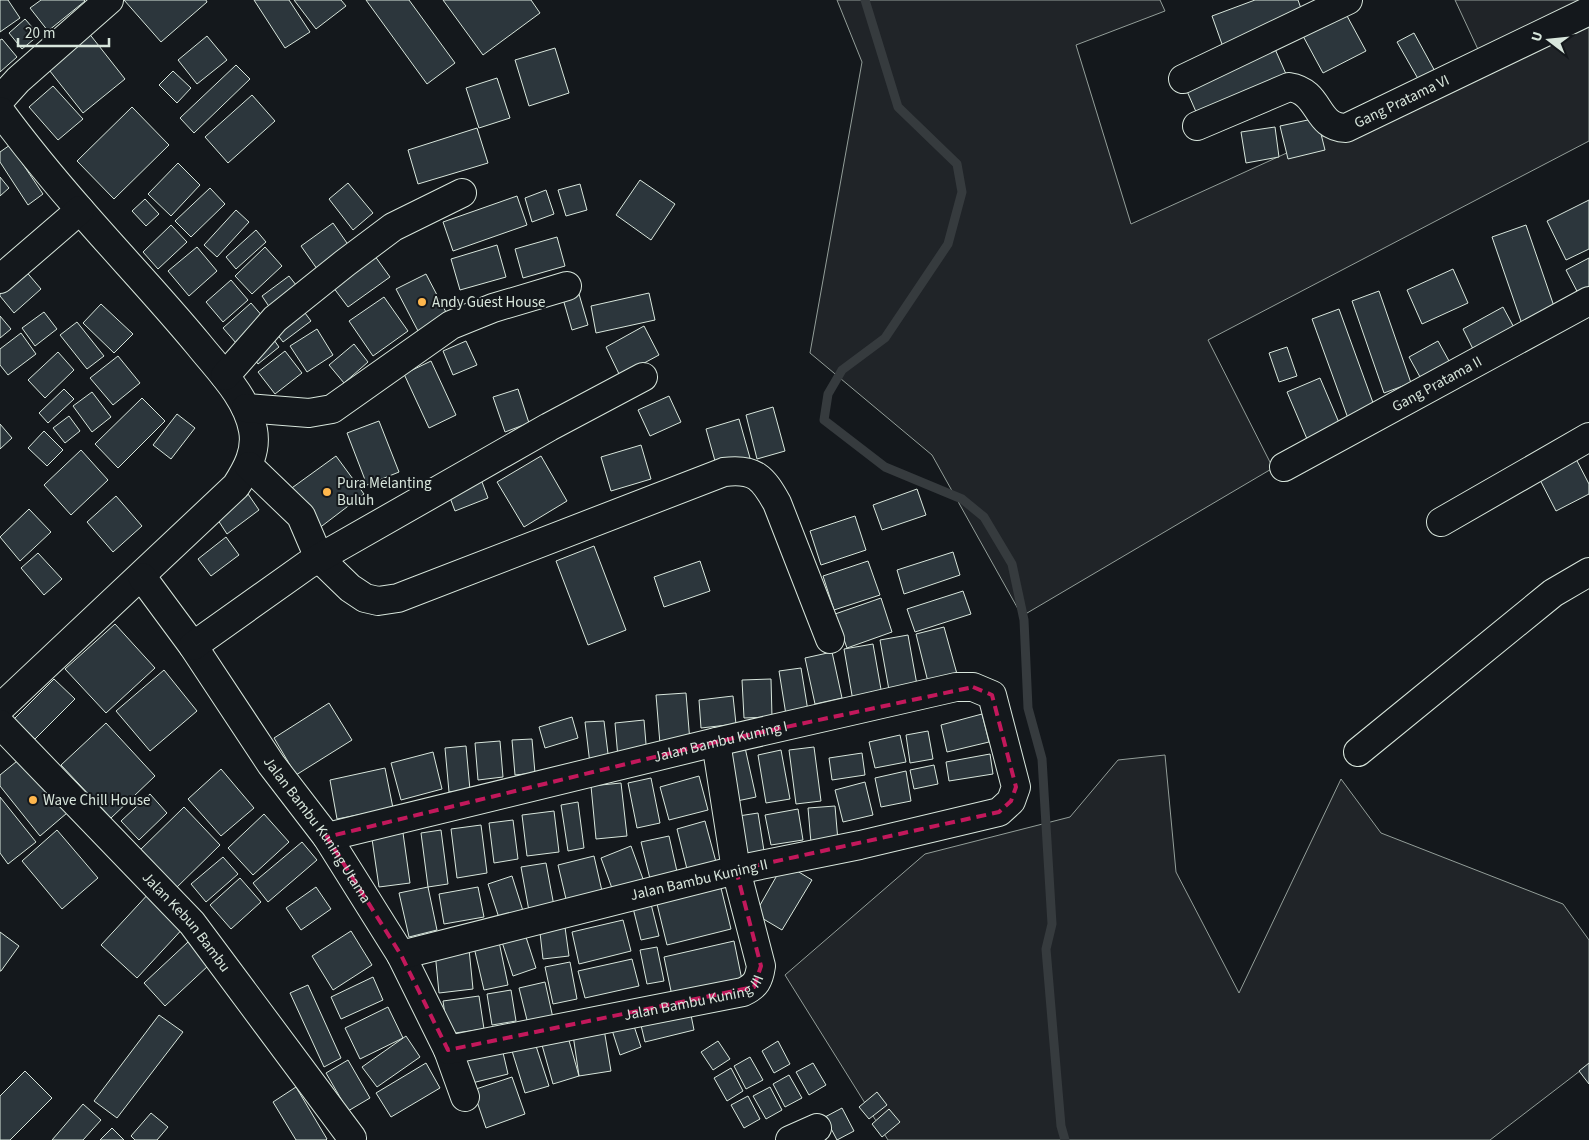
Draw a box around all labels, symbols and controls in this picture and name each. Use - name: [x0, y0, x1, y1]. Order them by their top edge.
- scale bar: [18, 15, 109, 47]
- north arrow: [1524, 15, 1574, 65]
- text: 20 m: [25, 23, 55, 44]
- text: U: [1527, 29, 1548, 44]
- street label: Gang Pratama VI: [1350, 69, 1453, 133]
- place label: Andy Guest House: [432, 292, 545, 313]
- marker: Andy Guest House: [416, 296, 428, 308]
- street label: Gang Pratama II: [1388, 351, 1486, 417]
- place label: Pura Melanting Buluh: [337, 473, 432, 511]
- marker: Pura Melanting Buluh: [321, 486, 333, 498]
- street label: Jalan Bambu Kuning I: [651, 715, 790, 767]
- street label: Jalan Bambu Kuning Utama: [258, 753, 376, 907]
- place label: Wave Chill House: [43, 790, 150, 811]
- marker: Wave Chill House: [27, 794, 39, 806]
- street label: Jalan Bambu Kuning II: [628, 854, 770, 906]
- street label: Jalan Kebun Bambu: [137, 867, 235, 976]
- street label: Jalan Bambu Kuning III: [622, 972, 769, 1026]

